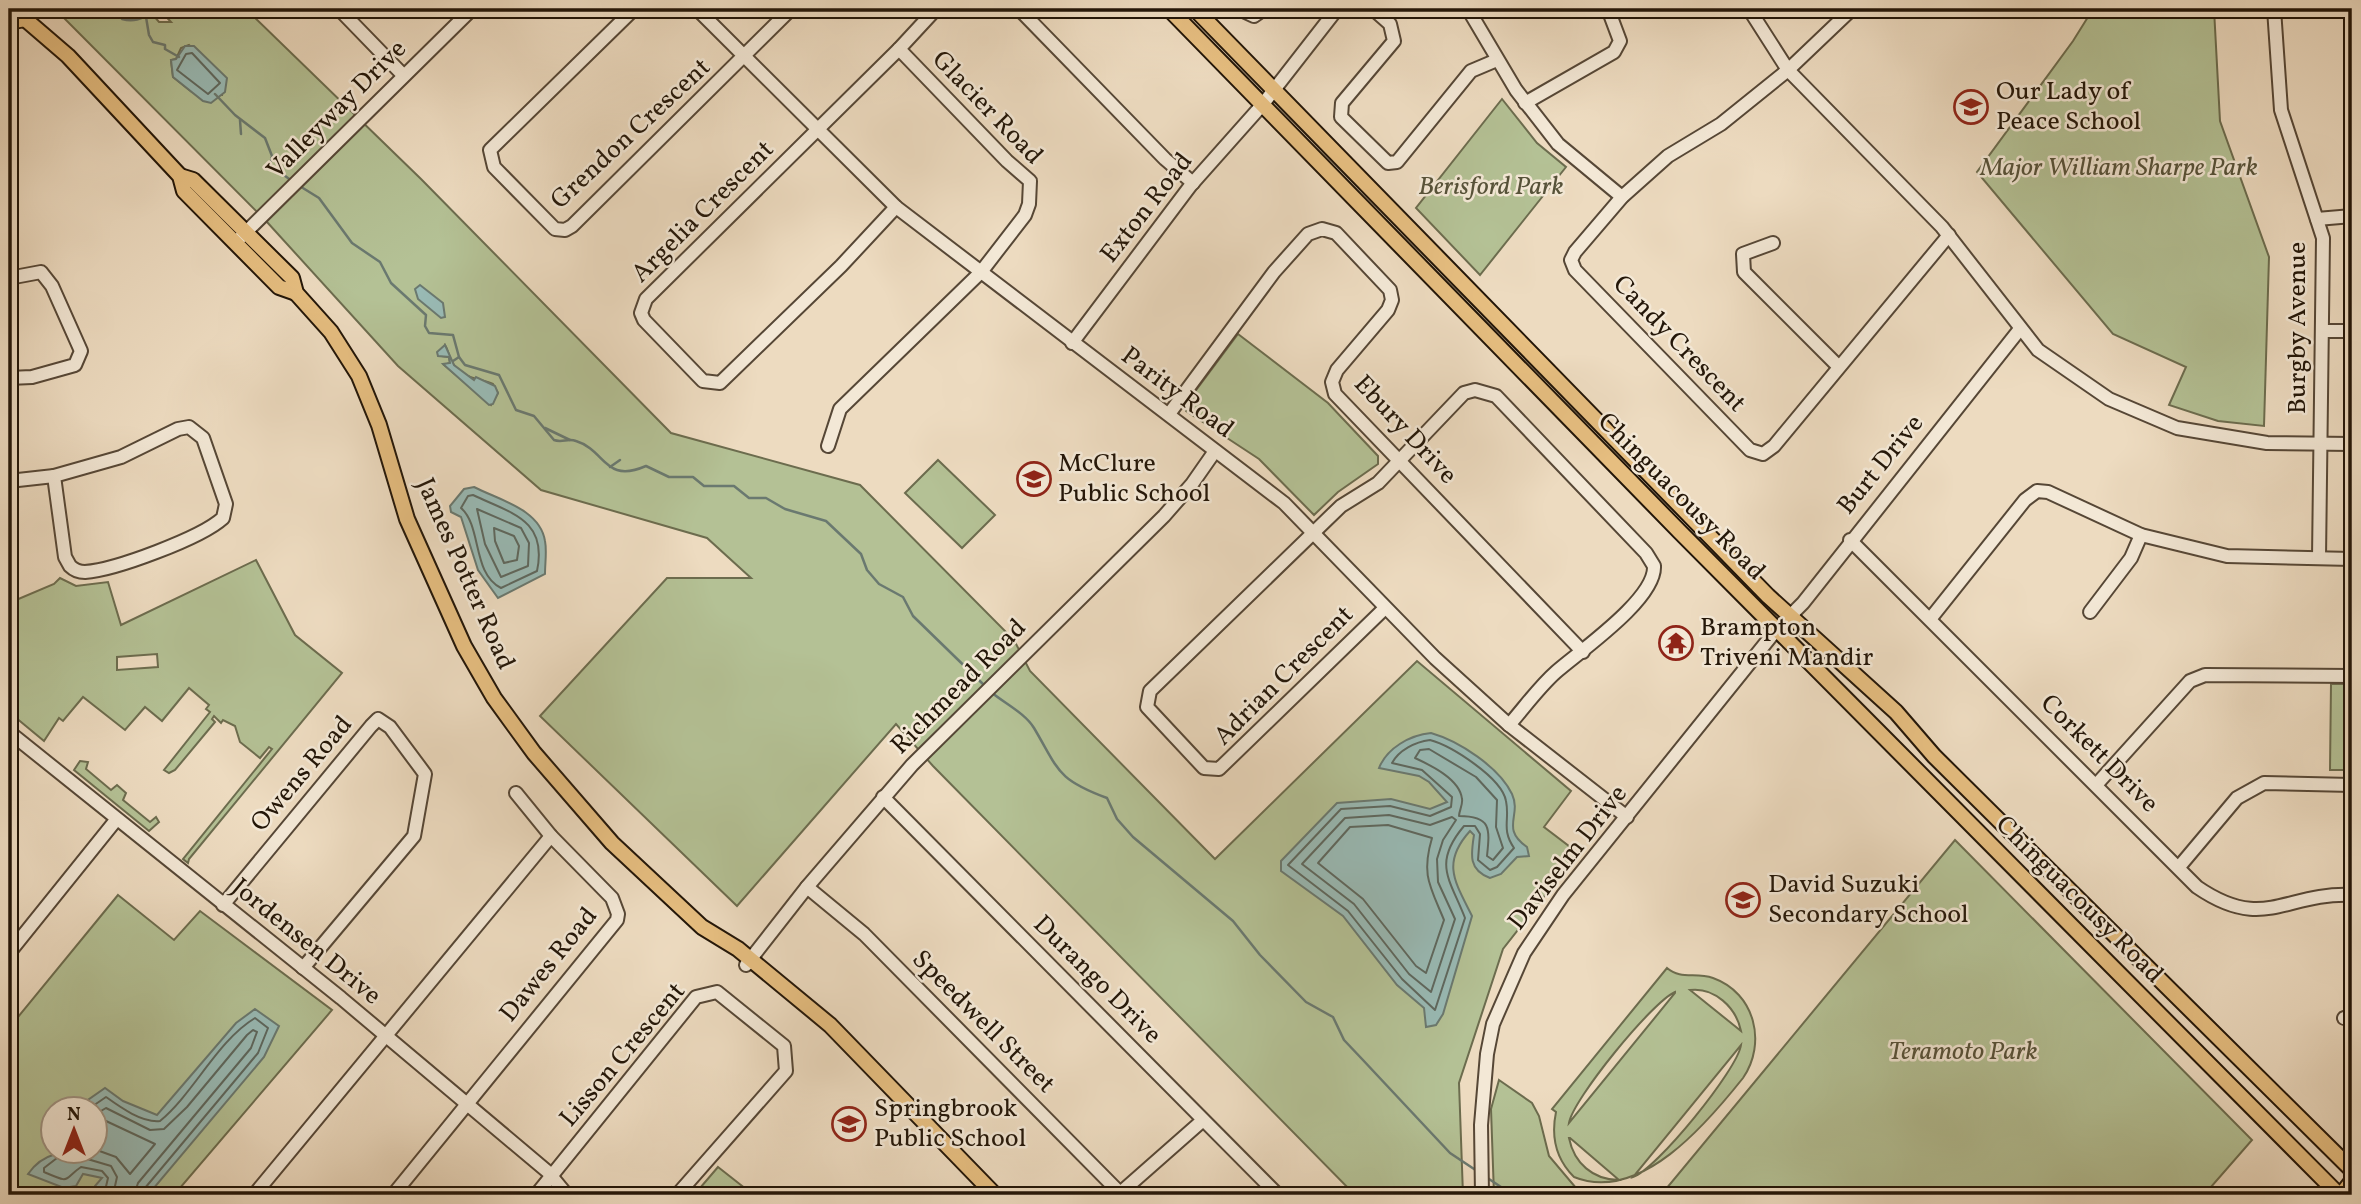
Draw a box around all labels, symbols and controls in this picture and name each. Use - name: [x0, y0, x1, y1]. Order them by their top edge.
- street label: Valleyway Drive: [259, 32, 415, 188]
- street label: Glacier Road: [923, 43, 1051, 173]
- street label: Grendon Crescent: [543, 50, 719, 218]
- place label: Our Lady of Peace School: [1996, 74, 2141, 140]
- school or university icon: Our Lady of Peace School: [1952, 88, 1990, 126]
- street label: Argelia Crescent: [624, 133, 782, 291]
- street label: Exton Road: [1092, 145, 1202, 271]
- park label: Major William Sharpe Park: [1979, 150, 2258, 186]
- park label: Berisford Park: [1418, 169, 1564, 205]
- street label: Burgby Avenue: [2280, 242, 2316, 414]
- street label: Candy Crescent: [1604, 267, 1754, 421]
- street label: Parity Road: [1113, 339, 1241, 447]
- street label: Ebury Drive: [1345, 367, 1465, 493]
- street label: Chinguacousy Road: [1589, 405, 1773, 589]
- street label: Burt Drive: [1829, 407, 1933, 523]
- place label: McClure Public School: [1058, 446, 1210, 512]
- school or university icon: McClure Public School: [1015, 460, 1053, 498]
- street label: James Potter Road: [407, 472, 523, 676]
- street label: Adrian Crescent: [1206, 598, 1362, 754]
- place label: Brampton Triveni Mandir: [1700, 610, 1873, 676]
- street label: Richmead Road: [883, 611, 1035, 763]
- temple icon: Brampton Triveni Mandir: [1657, 624, 1695, 662]
- street label: Corkett Drive: [2032, 687, 2166, 821]
- street label: Owens Road: [243, 708, 361, 840]
- street label: Daviselm Drive: [1500, 778, 1636, 938]
- street label: Chinguacousy Road: [1987, 808, 2171, 992]
- place label: David Suzuki Secondary School: [1768, 867, 1969, 933]
- street label: Jordensen Drive: [223, 870, 389, 1014]
- school or university icon: David Suzuki Secondary School: [1724, 881, 1762, 919]
- street label: Dawes Road: [491, 900, 607, 1030]
- street label: Durango Drive: [1025, 908, 1169, 1052]
- street label: Speedwell Street: [903, 942, 1063, 1102]
- street label: Lisson Crescent: [552, 975, 694, 1135]
- park label: Teramoto Park: [1888, 1034, 2038, 1070]
- place label: Springbrook Public School: [874, 1091, 1026, 1157]
- north arrow: [38, 1096, 108, 1166]
- text: N: [67, 1102, 81, 1128]
- school or university icon: Springbrook Public School: [830, 1105, 868, 1143]

